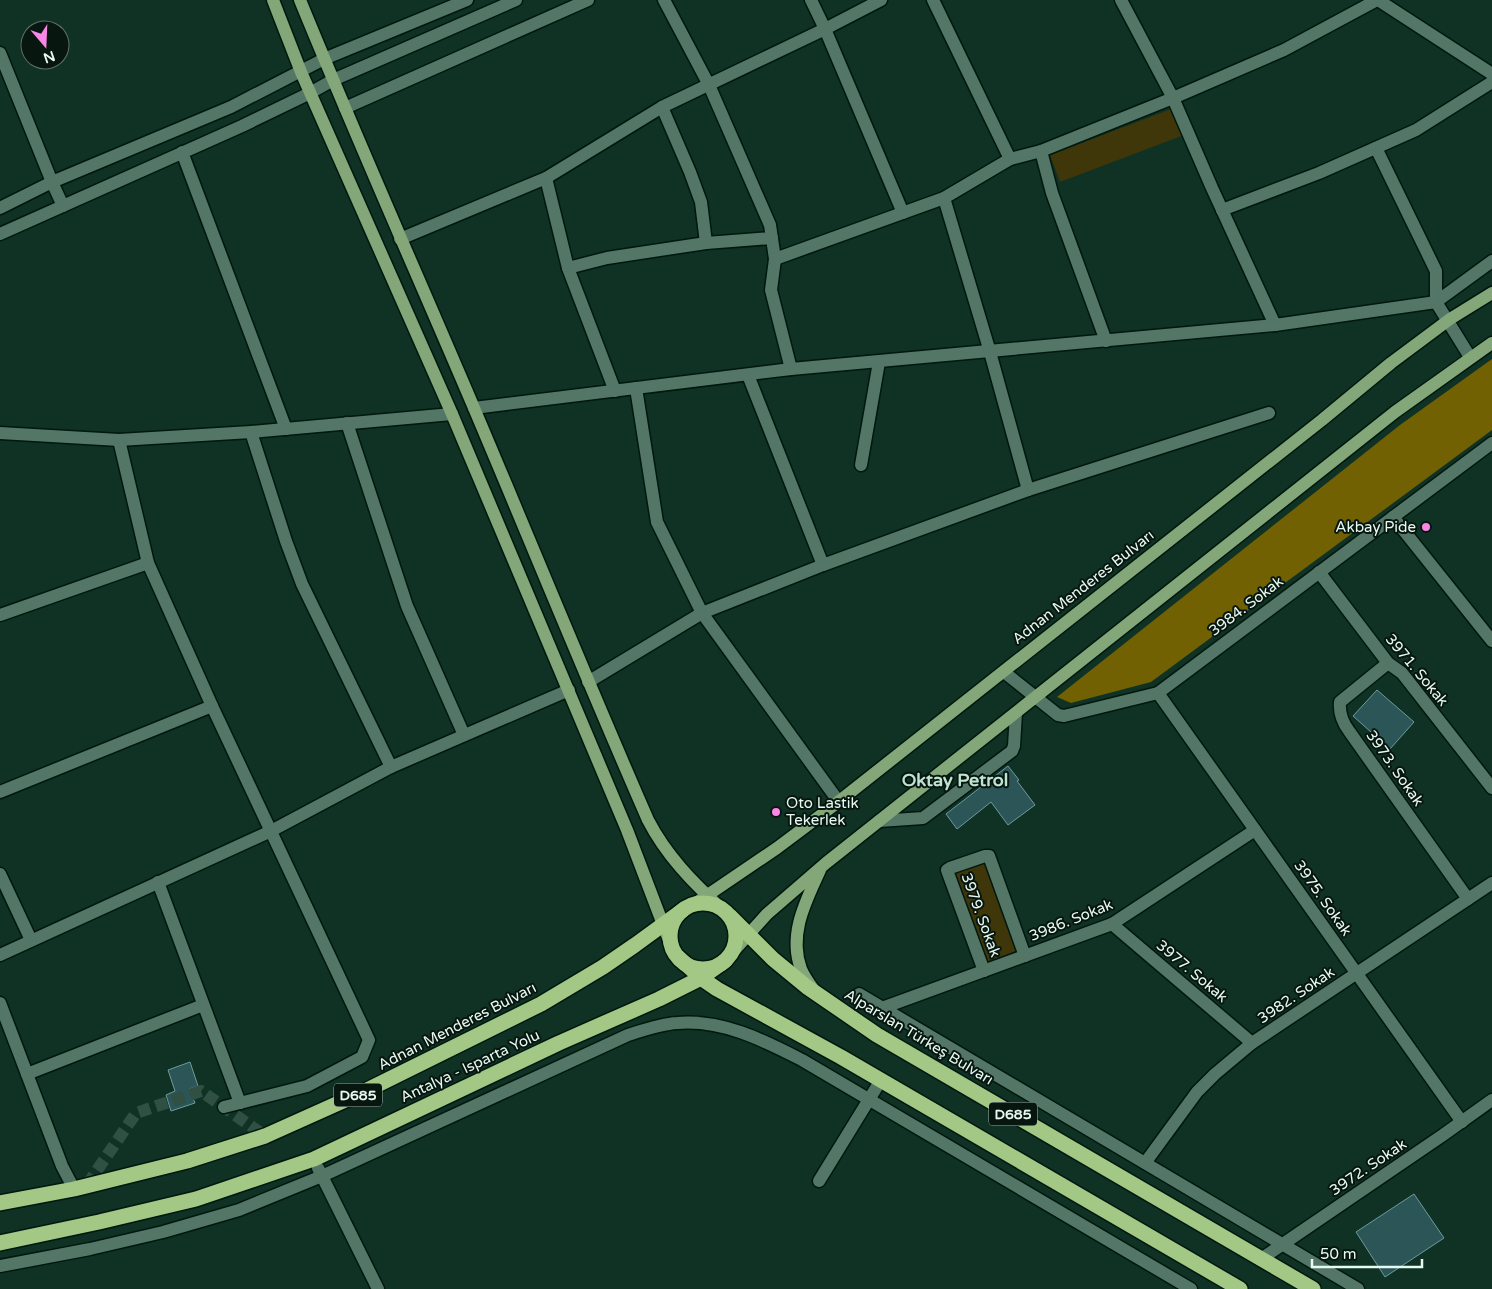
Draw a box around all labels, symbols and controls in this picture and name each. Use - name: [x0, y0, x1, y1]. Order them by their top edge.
- north arrow: [20, 20, 70, 70]
- text: N: [41, 47, 57, 67]
- place label: Akbay Pide: [1335, 518, 1416, 536]
- marker: Akbay Pide: [1420, 521, 1432, 533]
- street label: Adnan Menderes Bulvarı: [1009, 526, 1157, 648]
- street label: 3984. Sokak: [1205, 572, 1287, 640]
- street label: 3971. Sokak: [1382, 630, 1452, 710]
- street label: 3973. Sokak: [1362, 727, 1428, 809]
- district label: Oktay Petrol: [902, 769, 1008, 791]
- place label: Oto Lastik Tekerlek: [786, 794, 859, 829]
- marker: Oto Lastik Tekerlek: [770, 806, 782, 818]
- street label: 3975. Sokak: [1290, 857, 1356, 939]
- street label: 3979. Sokak: [957, 870, 1005, 960]
- street label: 3986. Sokak: [1027, 895, 1115, 945]
- street label: 3977. Sokak: [1153, 936, 1231, 1006]
- street label: 3982. Sokak: [1254, 963, 1338, 1027]
- street label: Adnan Menderes Bulvarı: [375, 978, 539, 1074]
- street label: Alparslan Türkeş Bulvarı: [841, 985, 997, 1089]
- street label: Antalya - Isparta Yolu: [397, 1026, 543, 1106]
- road number: D685: [334, 1084, 382, 1106]
- road number: D685: [989, 1102, 1037, 1126]
- street label: 3972. Sokak: [1326, 1135, 1410, 1199]
- scale bar: [1312, 1236, 1422, 1268]
- text: 50 m: [1320, 1245, 1357, 1263]

